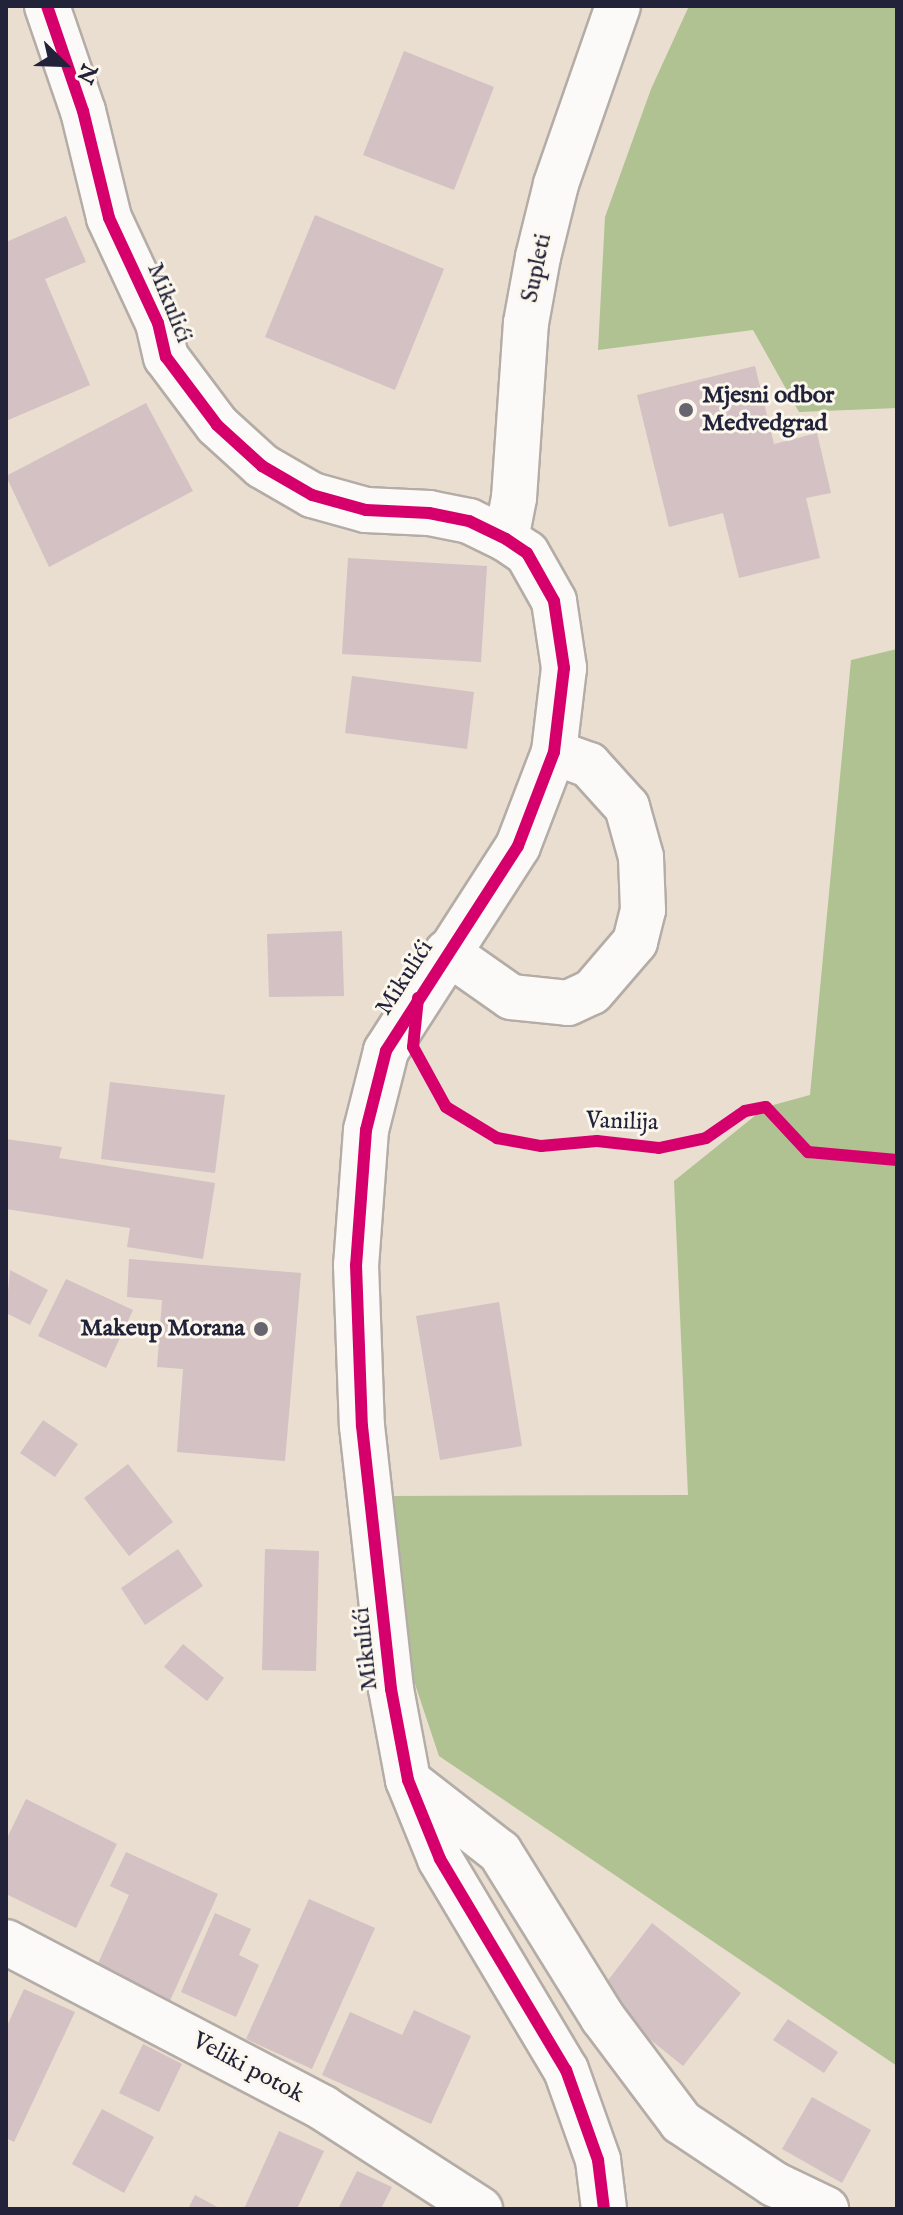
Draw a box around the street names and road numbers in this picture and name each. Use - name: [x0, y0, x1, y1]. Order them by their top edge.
- street label: Supleti: [516, 231, 558, 305]
- street label: Mikulići: [140, 259, 198, 347]
- street label: Mikulići: [370, 935, 440, 1021]
- street label: Vanilija: [585, 1106, 659, 1138]
- street label: Mikulići: [347, 1606, 385, 1692]
- street label: Veliki potok: [187, 2026, 309, 2110]

